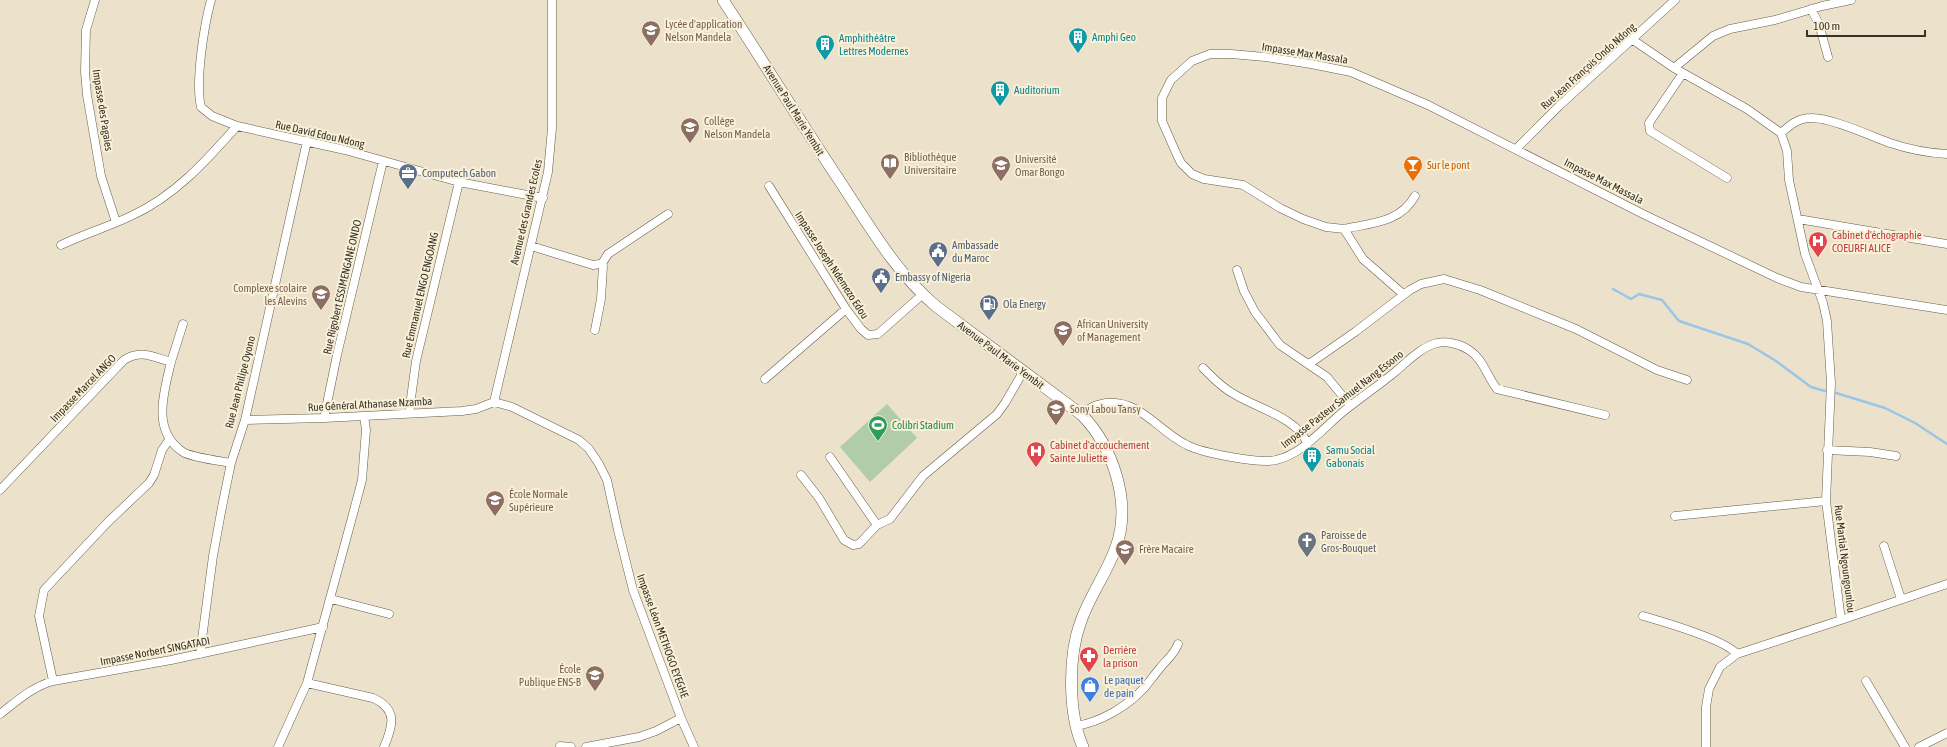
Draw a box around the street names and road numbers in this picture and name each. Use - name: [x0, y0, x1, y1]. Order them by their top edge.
- street label: Rue Jean François Ondo Ndong: [1538, 20, 1638, 112]
- street label: Impasse Max Massala: [1261, 40, 1349, 66]
- street label: Avenue Paul Marie Yembit: [761, 62, 827, 158]
- street label: Impasse des Pagaies: [91, 68, 115, 152]
- street label: Rue David Edou Ndong: [274, 118, 366, 150]
- street label: Impasse Max Massala: [1562, 156, 1646, 206]
- street label: Avenue des Grandes Ecoles: [508, 158, 544, 266]
- street label: Impasse Joseph Ndemezo Edou: [793, 209, 871, 321]
- street label: Rue Rigobert ESSIMENGANE ONDO: [321, 219, 363, 355]
- street label: Rue Emmanuel ENGO ENGOANG: [400, 231, 440, 359]
- street label: Avenue Paul Marie Yembit: [956, 319, 1046, 391]
- street label: Rue Jean Philipe Oyono: [223, 335, 257, 429]
- street label: Impasse Pasteur Samuel Nang Essono: [1279, 348, 1405, 450]
- street label: Impasse Marcel ANGO: [48, 352, 118, 424]
- street label: Rue Général Athanase Nzamba: [307, 395, 433, 413]
- street label: Rue Martial Ngoungounlou: [1832, 504, 1858, 614]
- street label: Impasse Léon METHOGO EYEGHE: [635, 572, 691, 700]
- street label: Impasse Norbert SINGATADI: [99, 634, 211, 668]

